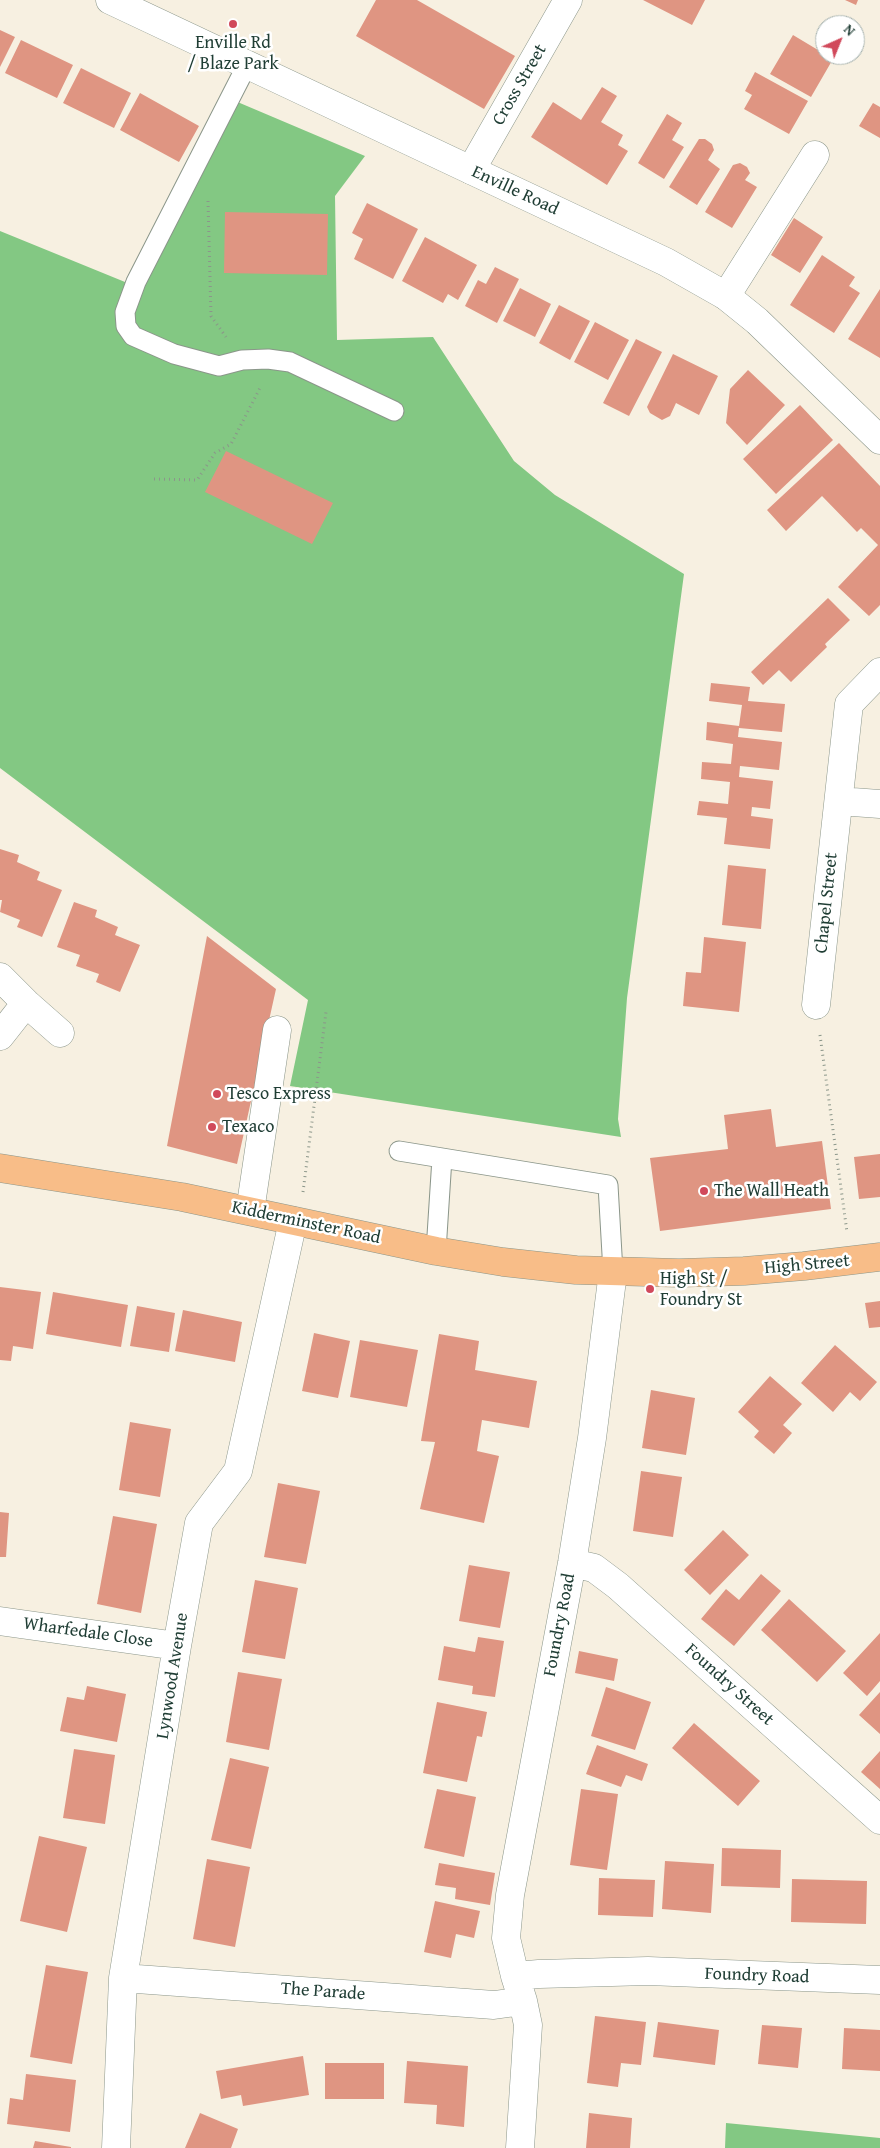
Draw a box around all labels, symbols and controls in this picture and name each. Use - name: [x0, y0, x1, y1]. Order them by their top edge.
- north arrow: [815, 15, 865, 65]
- marker: Enville Rd / Blaze Park: [227, 18, 239, 30]
- text: N: [839, 19, 860, 40]
- place label: Enville Rd / Blaze Park: [187, 32, 279, 74]
- street label: Cross Street: [488, 41, 552, 129]
- street label: Enville Road: [468, 161, 562, 221]
- street label: Chapel Street: [811, 852, 843, 954]
- place label: Tesco Express: [227, 1083, 331, 1105]
- marker: Tesco Express: [211, 1088, 223, 1100]
- place label: Texaco: [222, 1116, 274, 1138]
- marker: Texaco: [206, 1121, 218, 1133]
- place label: The Wall Heath: [714, 1180, 829, 1202]
- marker: The Wall Heath: [698, 1185, 710, 1197]
- street label: Kidderminster Road: [230, 1197, 382, 1249]
- street label: High Street: [763, 1251, 851, 1279]
- place label: High St / Foundry St: [660, 1268, 742, 1310]
- marker: High St / Foundry St: [644, 1283, 656, 1295]
- street label: Foundry Road: [539, 1572, 581, 1678]
- street label: Lynwood Avenue: [152, 1611, 194, 1741]
- street label: Wharfedale Close: [22, 1613, 154, 1653]
- street label: Foundry Street: [680, 1639, 778, 1731]
- street label: Foundry Road: [704, 1963, 810, 1989]
- street label: The Parade: [280, 1978, 366, 2006]

